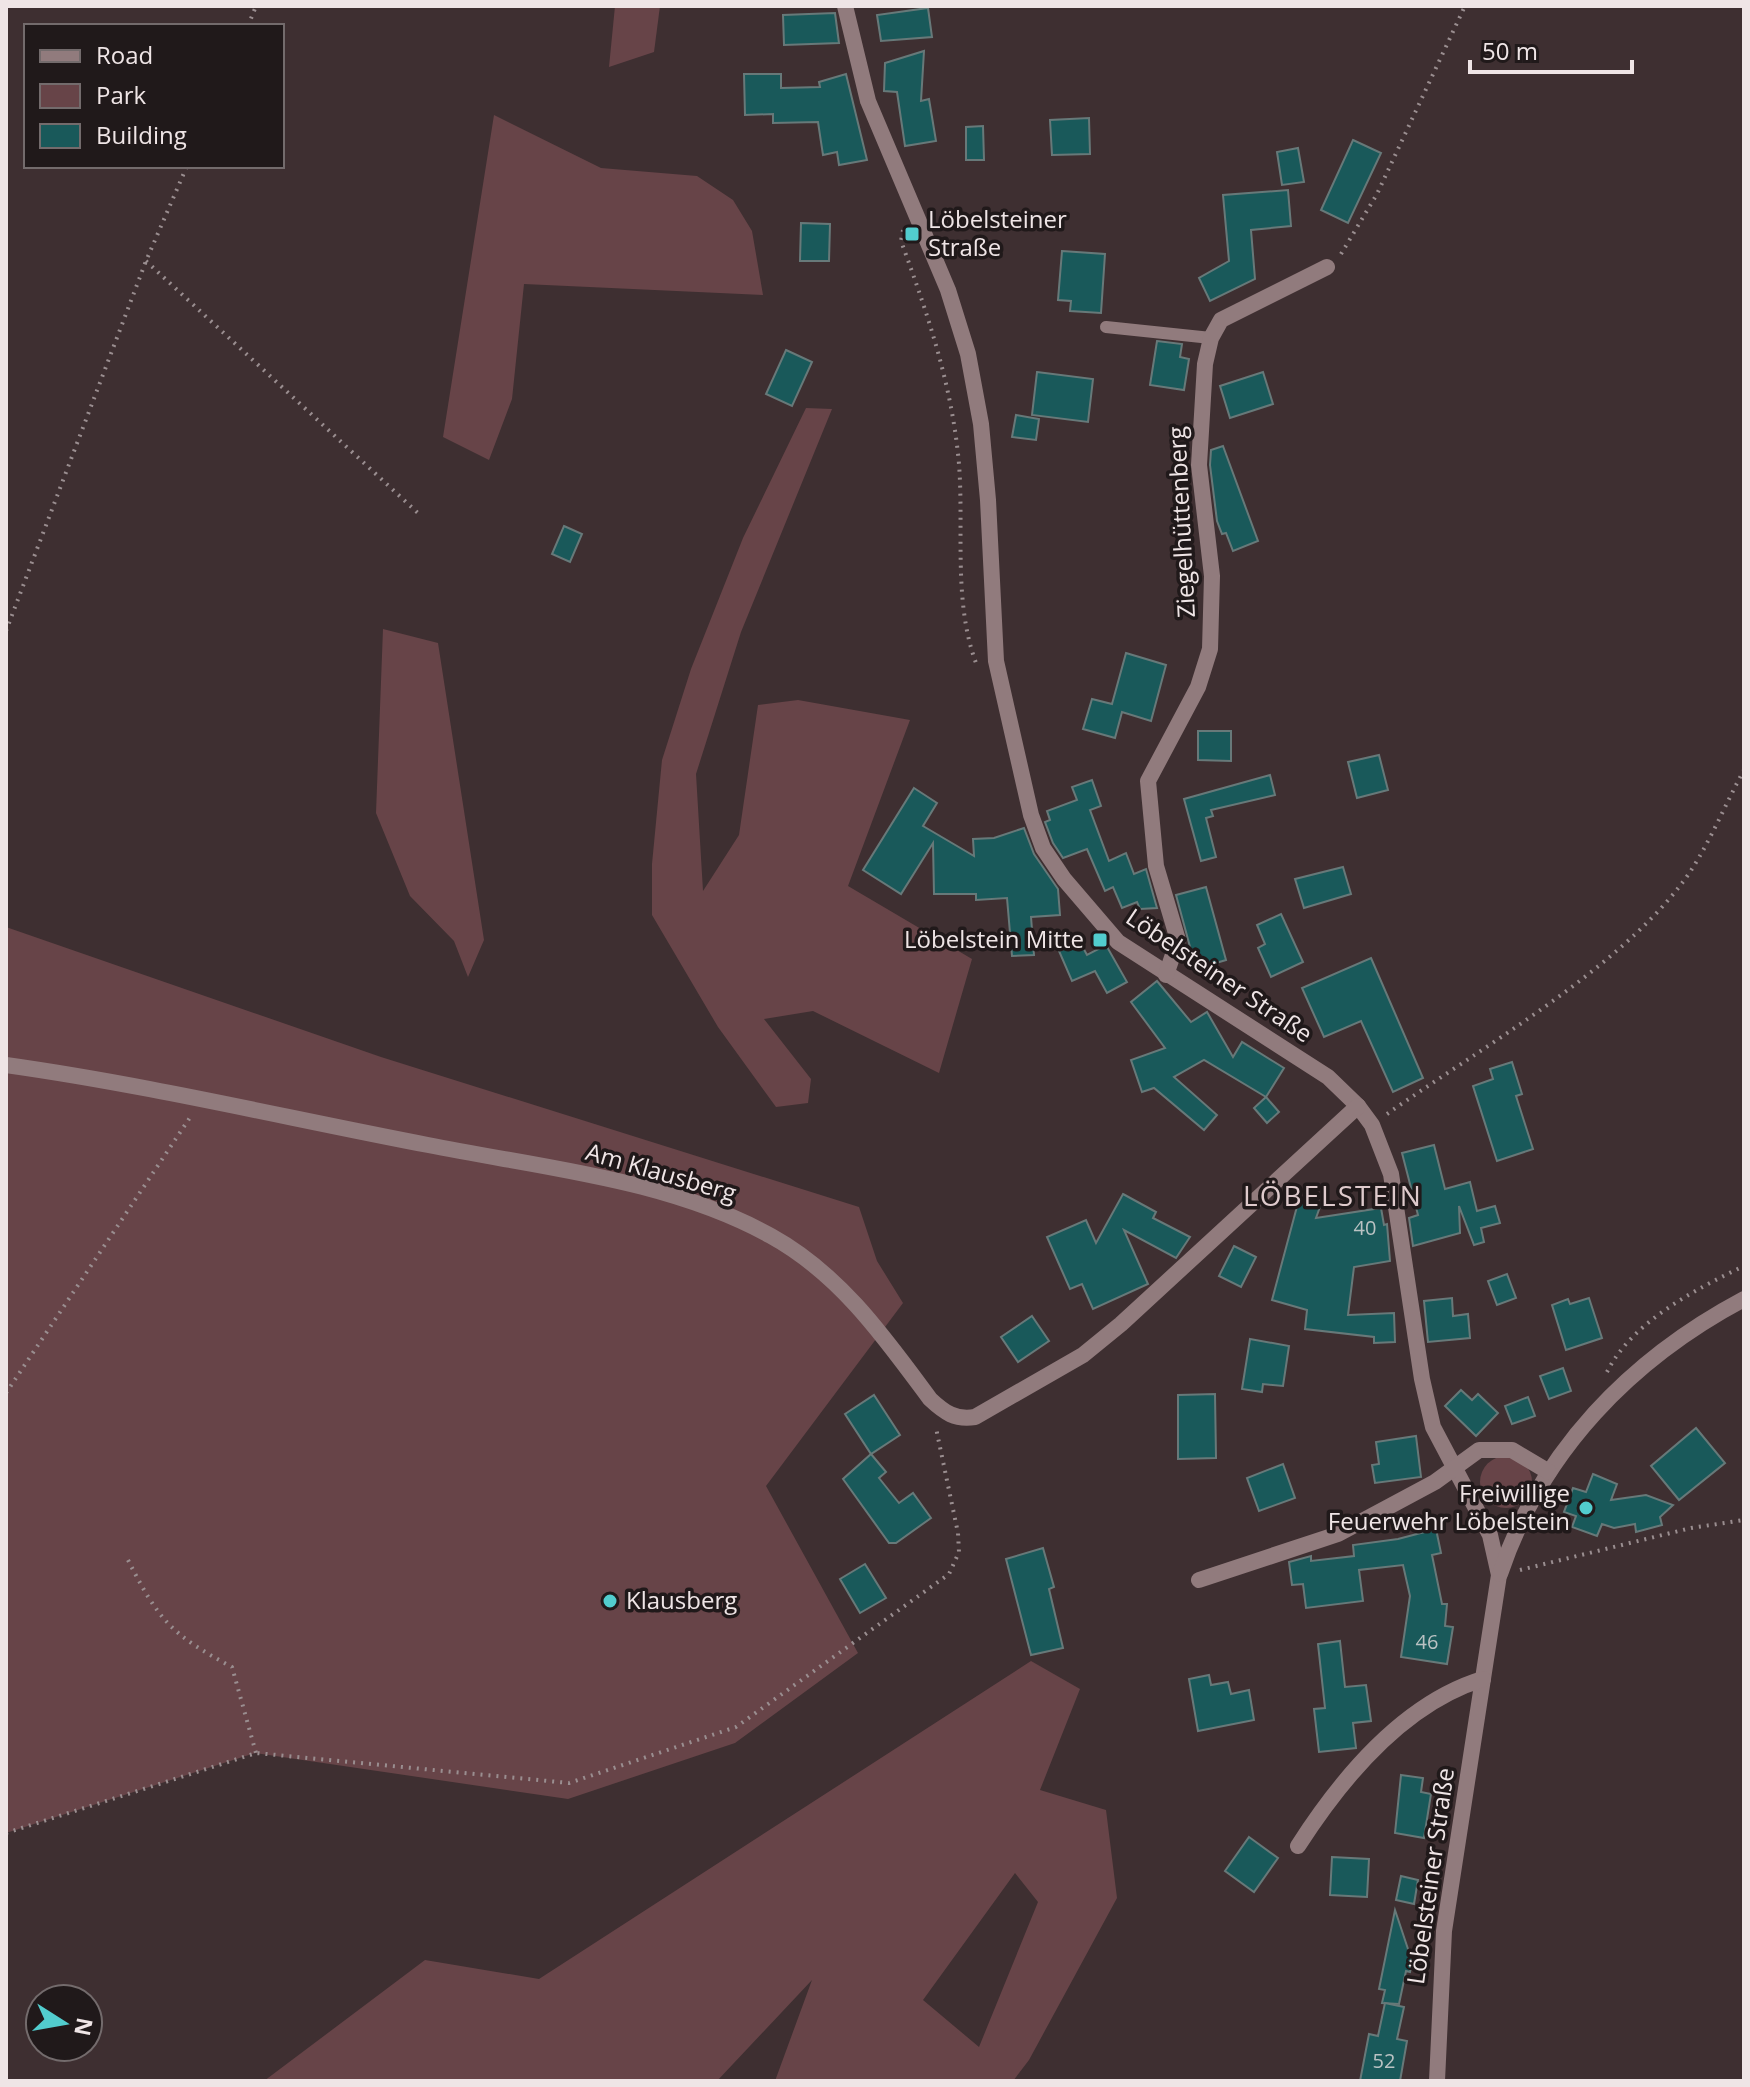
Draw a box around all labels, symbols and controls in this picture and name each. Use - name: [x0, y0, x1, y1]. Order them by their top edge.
- legend: [24, 24, 284, 168]
- scale bar: [1470, 24, 1632, 74]
- text: 50 m: [1482, 34, 1538, 67]
- text: Road: [96, 38, 153, 71]
- text: Park: [96, 78, 147, 111]
- text: Building: [96, 118, 187, 151]
- place label: Löbelsteiner Straße: [928, 202, 1067, 263]
- marker: Löbelsteiner Straße: [903, 225, 921, 243]
- street label: Ziegelhüttenberg: [1159, 426, 1202, 619]
- street label: Löbelsteiner Straße: [1120, 900, 1320, 1049]
- place label: Löbelstein Mitte: [904, 922, 1084, 955]
- marker: Löbelstein Mitte: [1091, 931, 1109, 949]
- street label: Am Klausberg: [582, 1134, 740, 1209]
- district label: LÖBELSTEIN: [1243, 1176, 1423, 1214]
- house number: 40: [1354, 1214, 1376, 1241]
- place label: Freiwillige Feuerwehr Löbelstein: [1328, 1476, 1570, 1537]
- marker: Freiwillige Feuerwehr Löbelstein: [1577, 1499, 1595, 1517]
- place label: Klausberg: [626, 1583, 737, 1616]
- marker: Klausberg: [601, 1592, 619, 1610]
- house number: 46: [1416, 1628, 1438, 1655]
- street label: Löbelsteiner Straße: [1398, 1765, 1461, 1986]
- north arrow: [24, 1983, 104, 2063]
- text: N: [68, 2015, 101, 2039]
- house number: 52: [1373, 2047, 1395, 2074]

